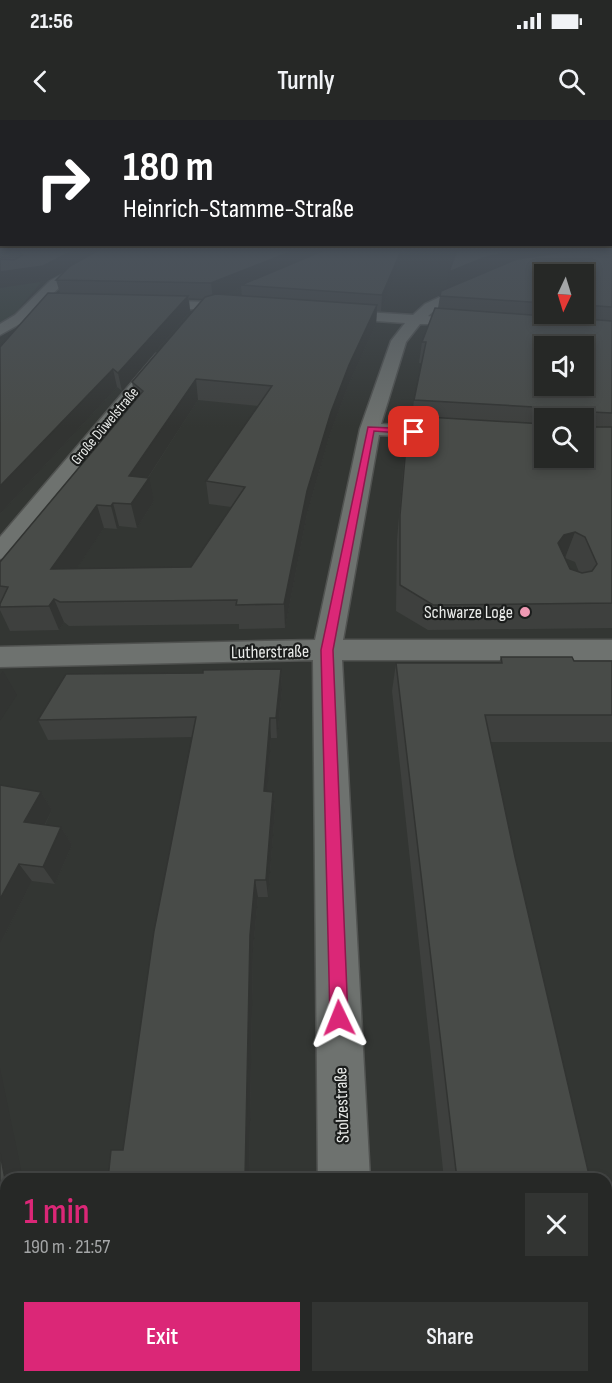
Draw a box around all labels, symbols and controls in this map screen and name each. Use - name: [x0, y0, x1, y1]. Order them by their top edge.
- text: 21:56: [30, 8, 73, 35]
- icon: back: [24, 65, 57, 98]
- text: Turnly: [277, 65, 335, 97]
- icon: search: [555, 65, 588, 98]
- text: 180 m: [123, 142, 214, 193]
- icon: right: [24, 144, 102, 222]
- text: Heinrich-Stamme-Straße: [123, 193, 354, 225]
- north arrow: [534, 264, 594, 324]
- map controls: [534, 264, 594, 468]
- button: sound: [534, 336, 594, 396]
- street label: Große Düwelstraße: [67, 383, 143, 469]
- pin: [388, 406, 439, 457]
- button: search: [534, 408, 594, 468]
- icon: arrive: [397, 415, 430, 448]
- place label: Schwarze Loge: [424, 602, 513, 623]
- marker: Schwarze Loge: [518, 605, 532, 619]
- street label: Lutherstraße: [231, 641, 309, 663]
- position arrow: [307, 986, 371, 1050]
- street label: Stolzestraße: [330, 1067, 354, 1143]
- text: 1 min: [24, 1191, 89, 1234]
- button: close: [525, 1193, 588, 1256]
- text: 190 m · 21:57: [24, 1235, 110, 1259]
- button: Exit: [24, 1302, 300, 1371]
- button: Share: [312, 1302, 588, 1371]

